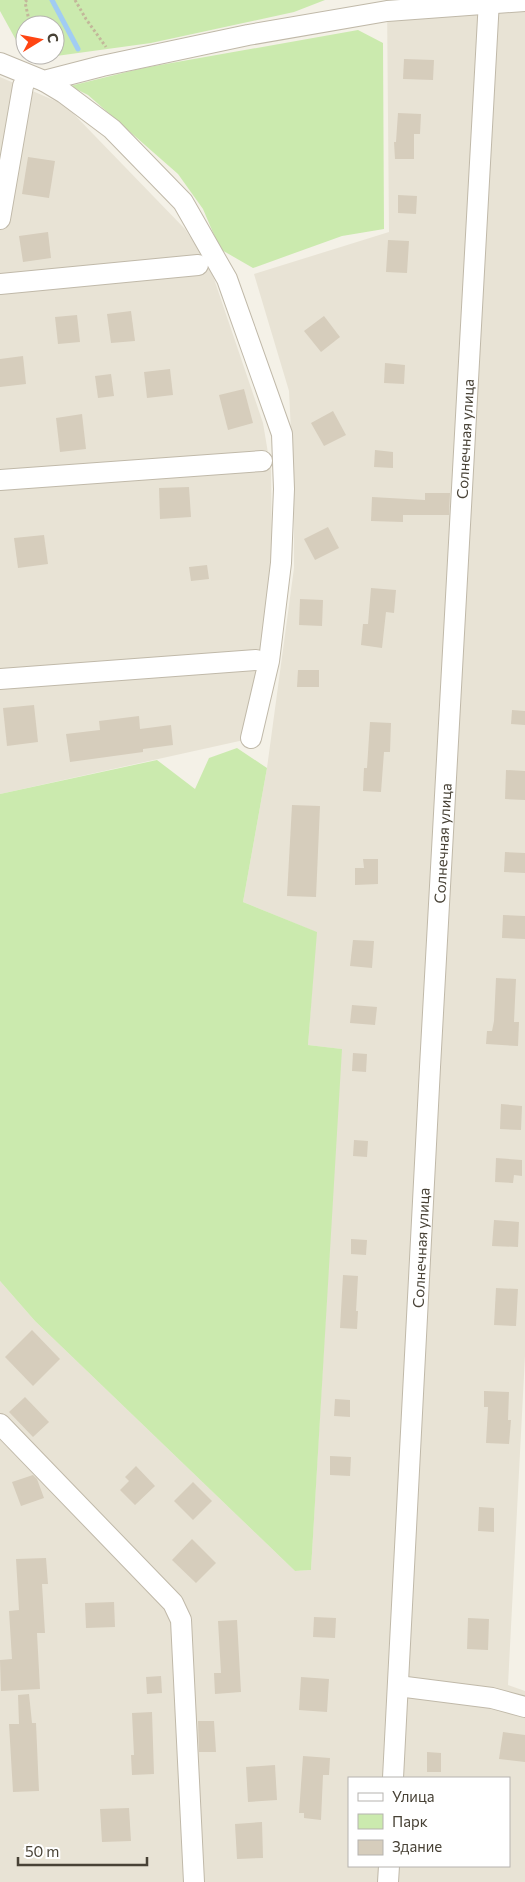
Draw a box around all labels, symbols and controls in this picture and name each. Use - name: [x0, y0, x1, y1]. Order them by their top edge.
- north arrow: [15, 15, 65, 65]
- text: С: [44, 31, 62, 44]
- street label: Солнечная улица: [452, 378, 477, 500]
- street label: Солнечная улица: [430, 783, 455, 904]
- street label: Солнечная улица: [408, 1187, 433, 1308]
- legend: [348, 1777, 510, 1867]
- text: Улица: [392, 1787, 434, 1805]
- text: Парк: [392, 1812, 428, 1830]
- scale bar: [18, 1834, 146, 1866]
- text: Здание: [392, 1837, 442, 1855]
- text: 50 m: [25, 1842, 59, 1860]

